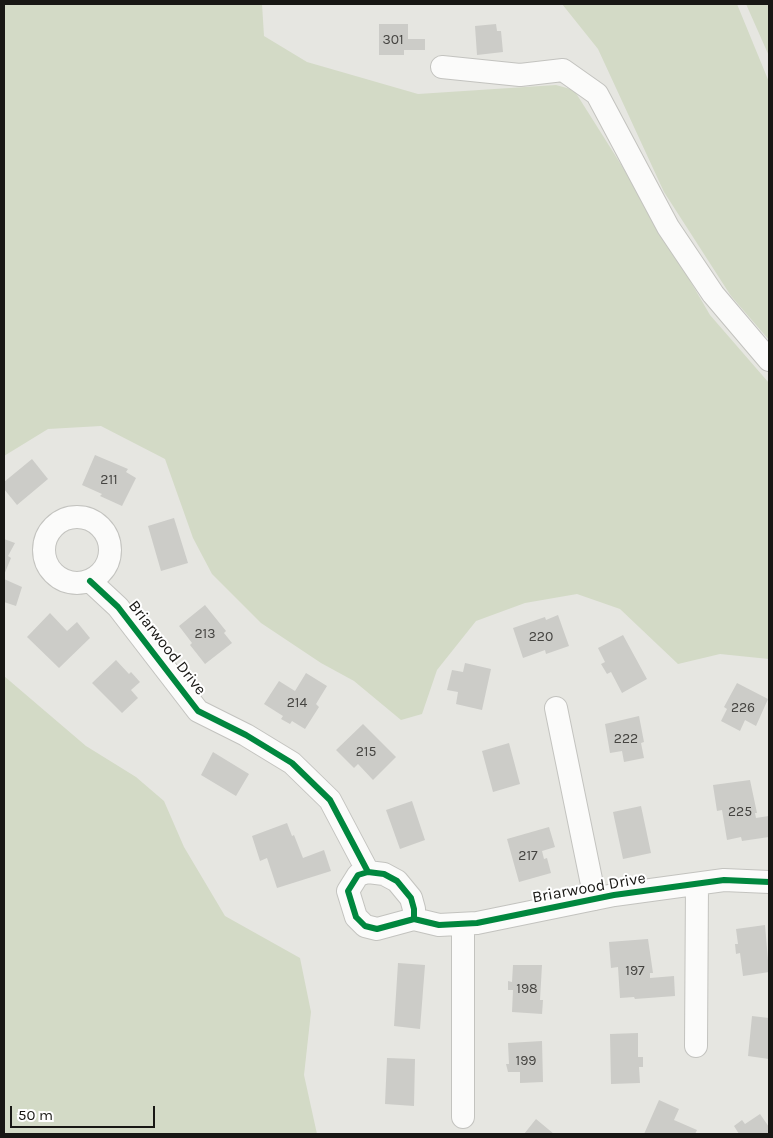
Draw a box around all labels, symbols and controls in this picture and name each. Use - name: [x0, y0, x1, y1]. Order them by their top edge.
- house number: 301: [382, 32, 404, 48]
- house number: 211: [100, 472, 118, 488]
- street label: Briarwood Drive: [124, 597, 210, 699]
- house number: 213: [194, 626, 216, 642]
- house number: 220: [529, 629, 553, 645]
- house number: 214: [287, 695, 307, 711]
- house number: 226: [731, 700, 755, 716]
- house number: 222: [614, 731, 638, 747]
- house number: 215: [356, 744, 376, 760]
- house number: 225: [728, 804, 752, 820]
- house number: 217: [518, 848, 538, 864]
- street label: Briarwood Drive: [531, 869, 647, 907]
- house number: 197: [625, 963, 645, 979]
- house number: 198: [516, 981, 538, 997]
- house number: 199: [516, 1053, 536, 1069]
- scale bar: [12, 1096, 158, 1128]
- text: 50 m: [18, 1106, 53, 1124]

